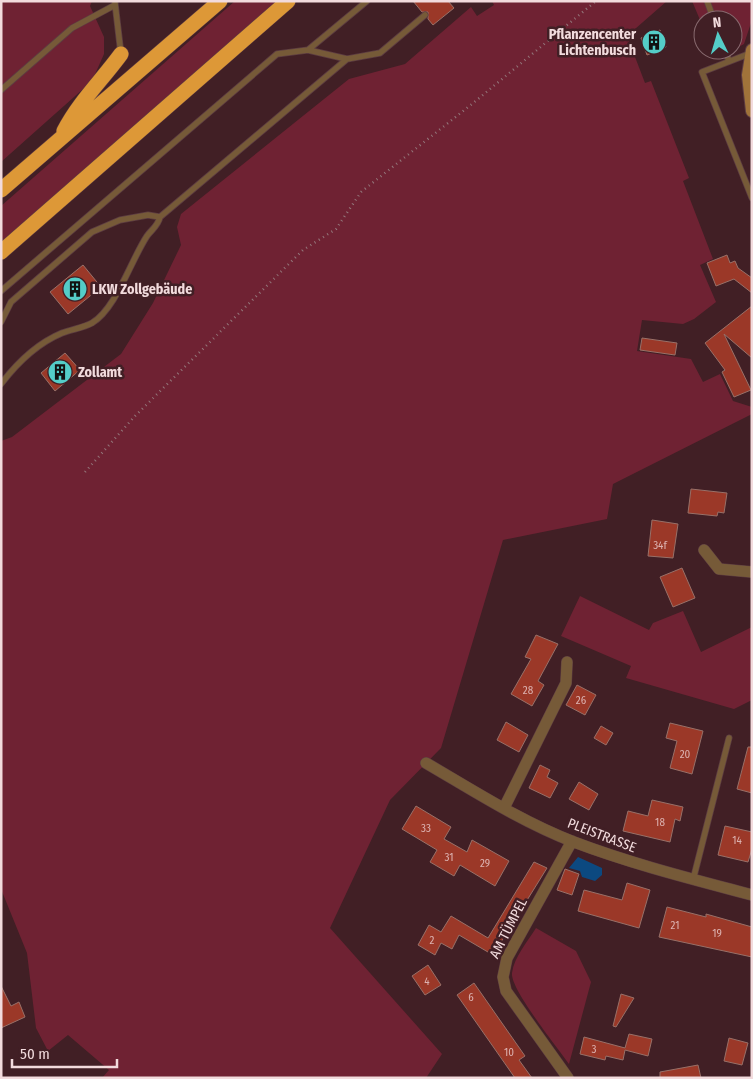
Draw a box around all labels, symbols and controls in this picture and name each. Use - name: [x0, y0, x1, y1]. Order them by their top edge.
- north arrow: [693, 10, 743, 60]
- text: N: [712, 14, 722, 31]
- place label: Pflanzencenter Lichtenbusch: [549, 26, 637, 59]
- building icon: Pflanzencenter Lichtenbusch: [641, 29, 667, 55]
- building icon: LKW Zollgebäude: [62, 276, 88, 302]
- place label: LKW Zollgebäude: [92, 281, 192, 298]
- building icon: Zollamt: [47, 359, 73, 385]
- place label: Zollamt: [78, 364, 123, 381]
- house number: 34f: [653, 539, 667, 552]
- house number: 28: [523, 684, 534, 697]
- house number: 26: [576, 694, 587, 707]
- house number: 20: [680, 748, 691, 761]
- street label: PLEISTRASSE: [565, 815, 639, 856]
- house number: 18: [655, 816, 665, 829]
- house number: 33: [421, 822, 431, 835]
- house number: 14: [732, 834, 742, 847]
- house number: 31: [445, 851, 454, 864]
- house number: 29: [480, 857, 490, 870]
- street label: AM TÜMPEL: [485, 895, 531, 961]
- house number: 21: [671, 919, 679, 932]
- house number: 19: [712, 927, 722, 940]
- house number: 2: [430, 934, 435, 947]
- house number: 4: [424, 975, 430, 988]
- house number: 6: [468, 991, 474, 1004]
- scale bar: [12, 1036, 118, 1068]
- house number: 3: [592, 1043, 597, 1056]
- text: 50 m: [20, 1045, 50, 1063]
- house number: 10: [504, 1046, 514, 1059]

